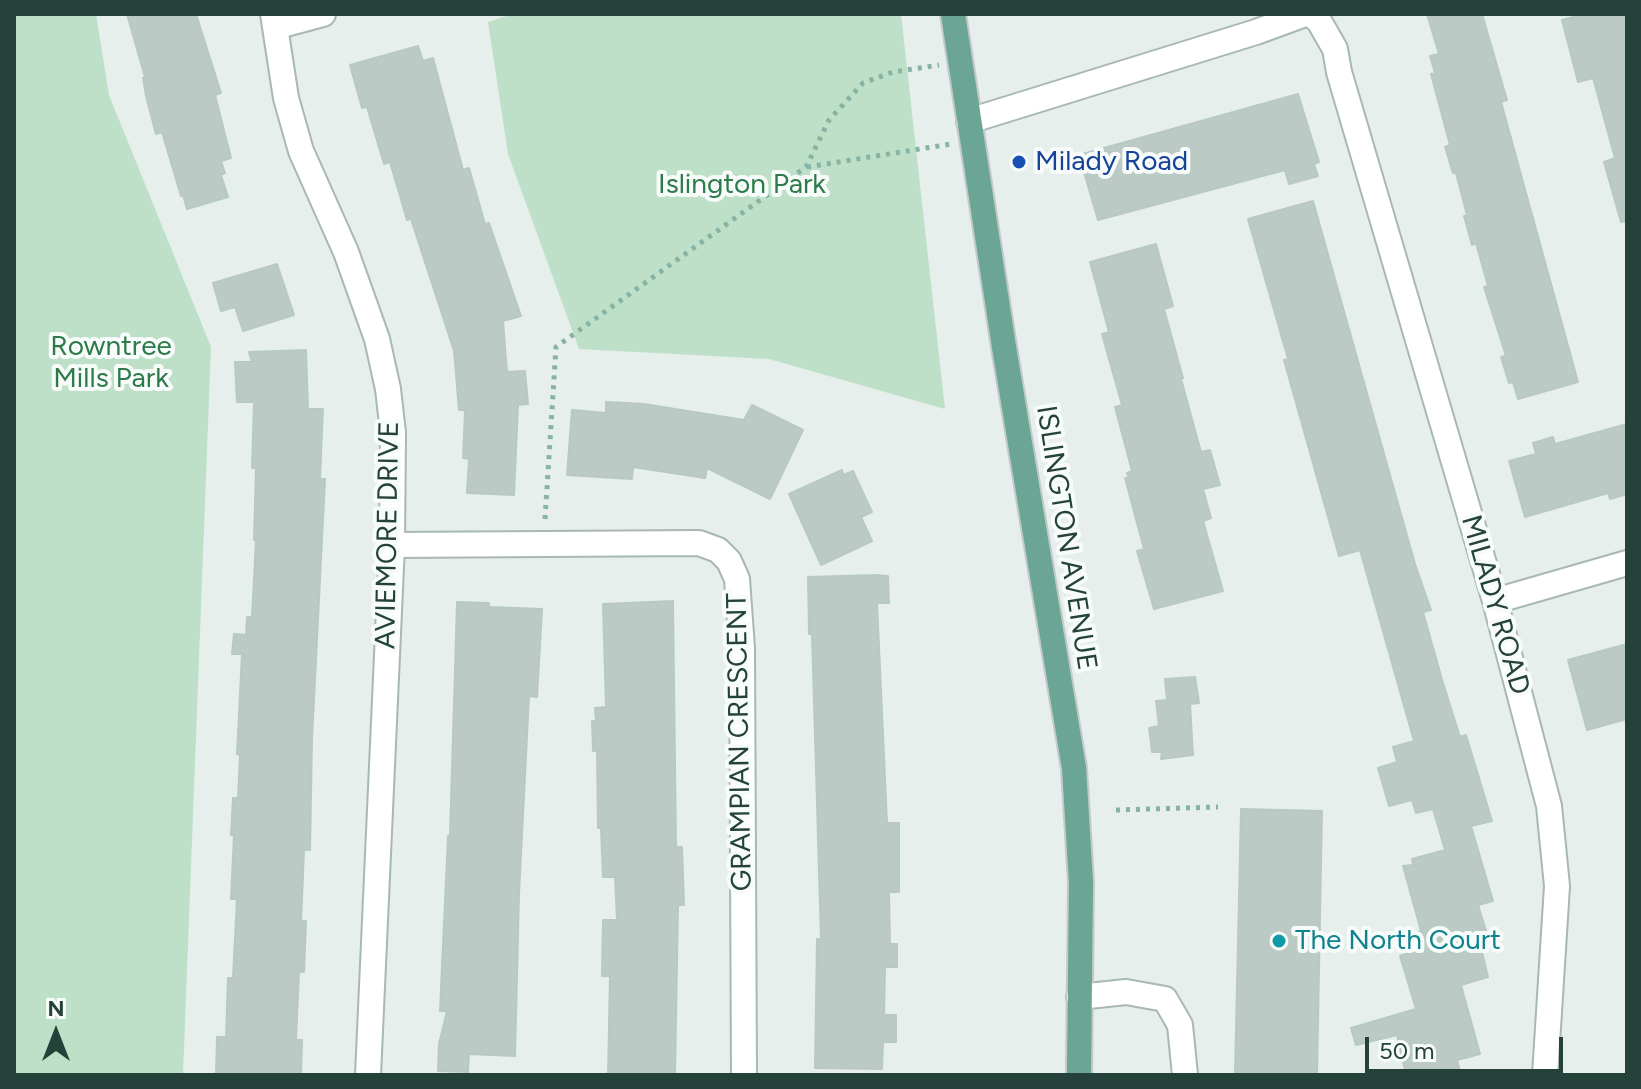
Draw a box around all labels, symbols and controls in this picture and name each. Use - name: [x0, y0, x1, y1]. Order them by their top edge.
- place label: Milady Road: [1035, 145, 1188, 179]
- marker: Milady Road: [1010, 153, 1028, 171]
- park label: Islington Park: [658, 168, 826, 202]
- park label: Rowntree Mills Park: [50, 330, 172, 396]
- street label: ISLINGTON AVENUE: [1028, 403, 1104, 673]
- street label: AVIEMORE DRIVE: [369, 421, 407, 649]
- street label: MILADY ROAD: [1453, 511, 1537, 699]
- street label: GRAMPIAN CRESCENT: [721, 593, 759, 891]
- place label: The North Court: [1295, 924, 1501, 958]
- marker: The North Court: [1270, 932, 1288, 950]
- north arrow: [16, 993, 96, 1073]
- text: N: [47, 995, 65, 1022]
- scale bar: [1369, 1021, 1567, 1071]
- text: 50 m: [1379, 1036, 1435, 1065]

